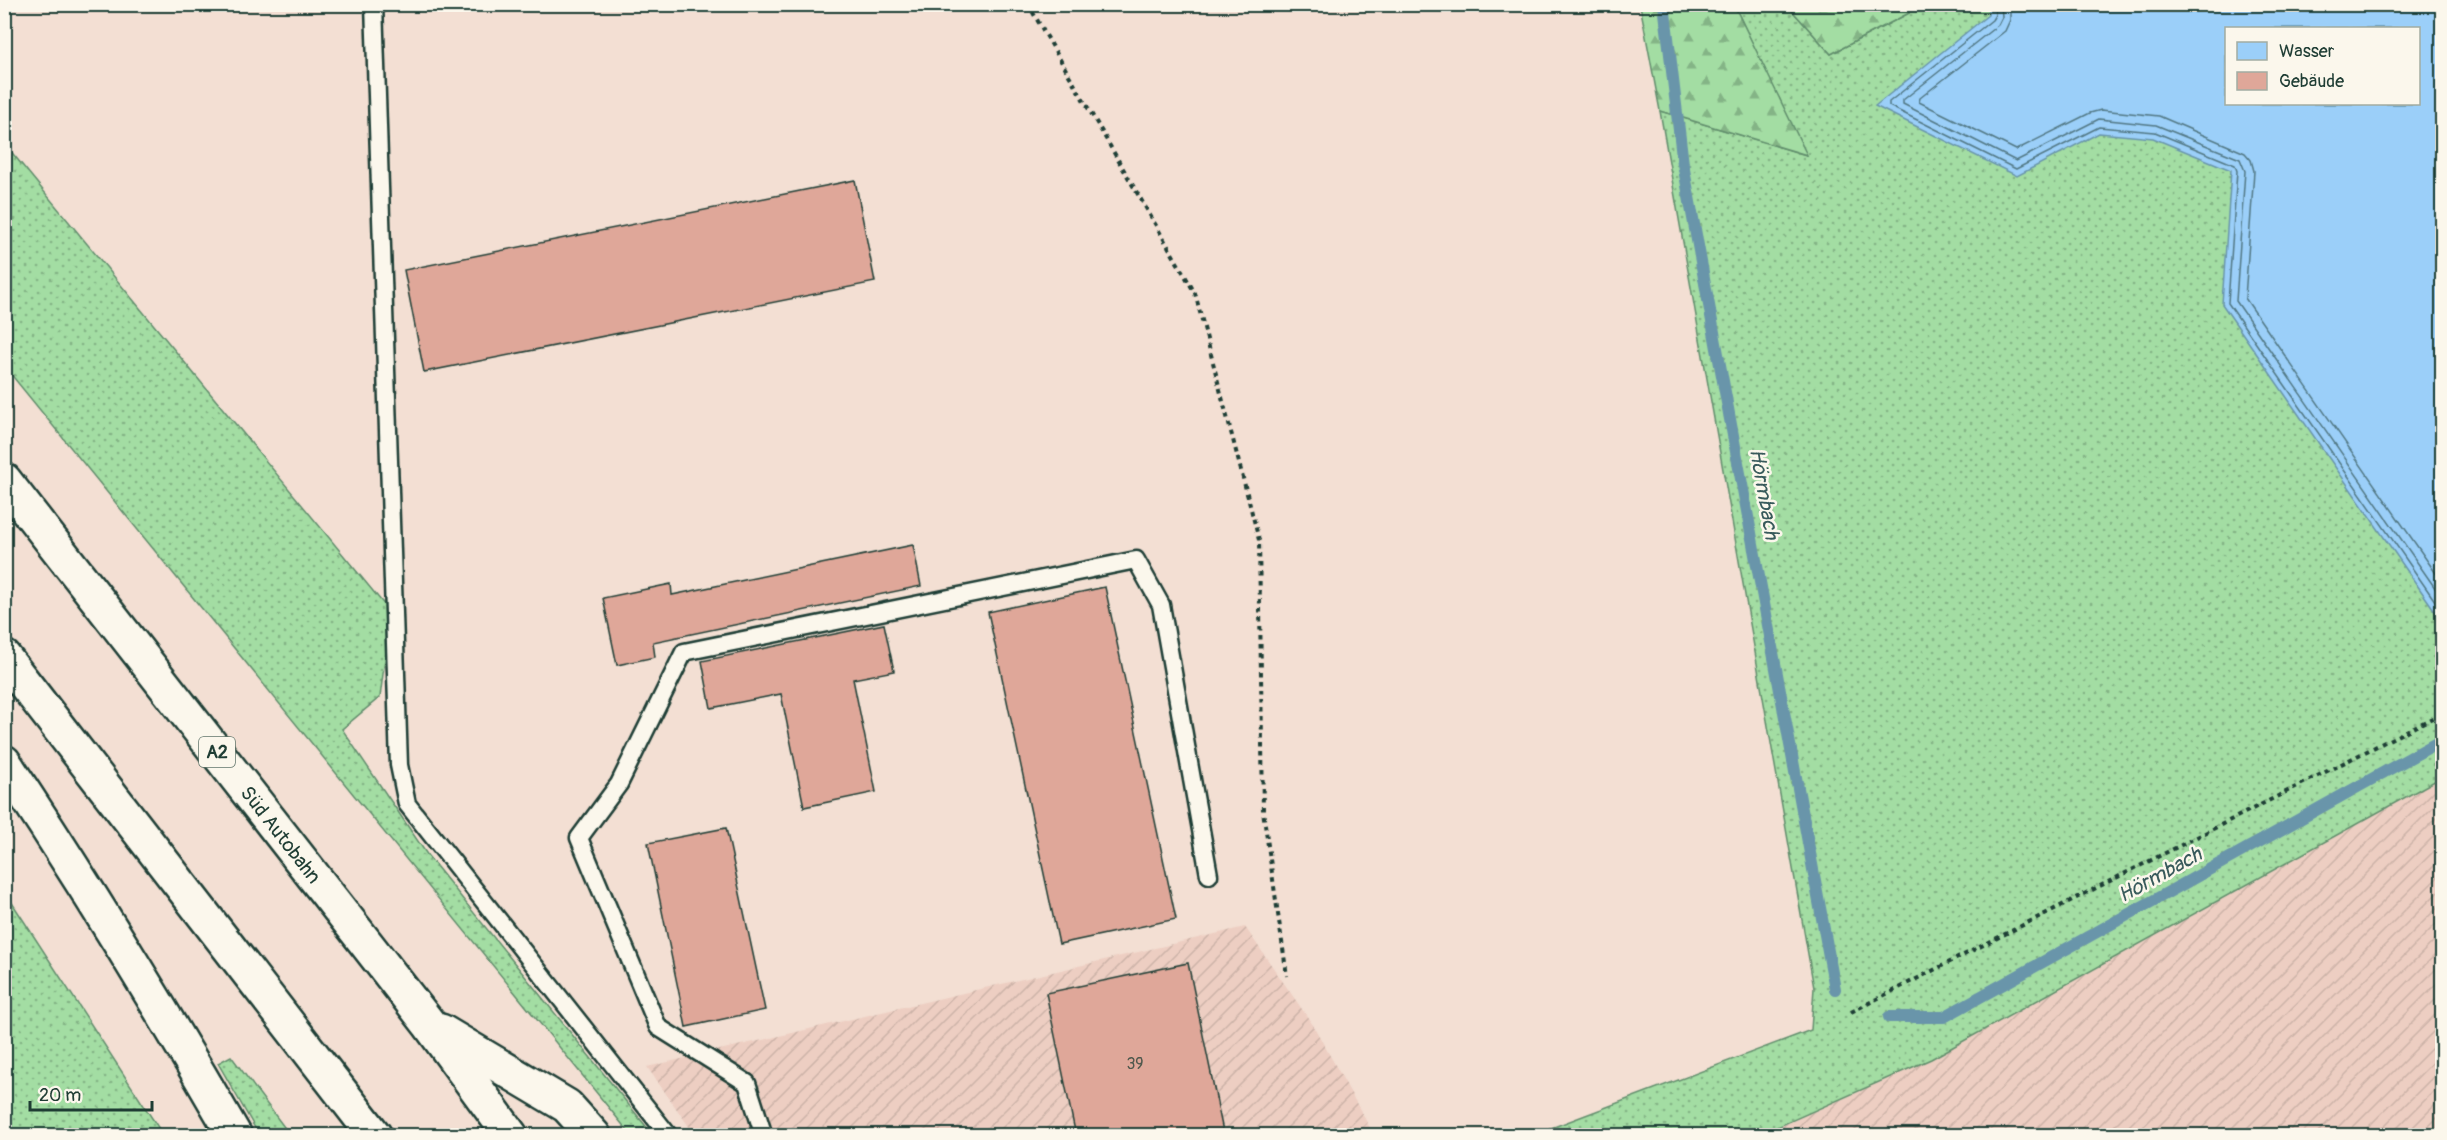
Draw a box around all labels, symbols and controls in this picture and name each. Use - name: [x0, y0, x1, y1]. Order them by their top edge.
- legend: [2225, 27, 2420, 105]
- text: Wasser: [2279, 40, 2335, 63]
- text: Gebäude: [2279, 70, 2344, 93]
- water label: Hörmbach: [1743, 447, 1785, 543]
- road number: A2: [199, 737, 235, 767]
- street label: Süd Autobahn: [235, 781, 327, 888]
- water label: Hörmbach: [2113, 840, 2208, 909]
- house number: 39: [1126, 1054, 1144, 1074]
- scale bar: [30, 1074, 152, 1112]
- text: 20 m: [39, 1084, 81, 1107]

